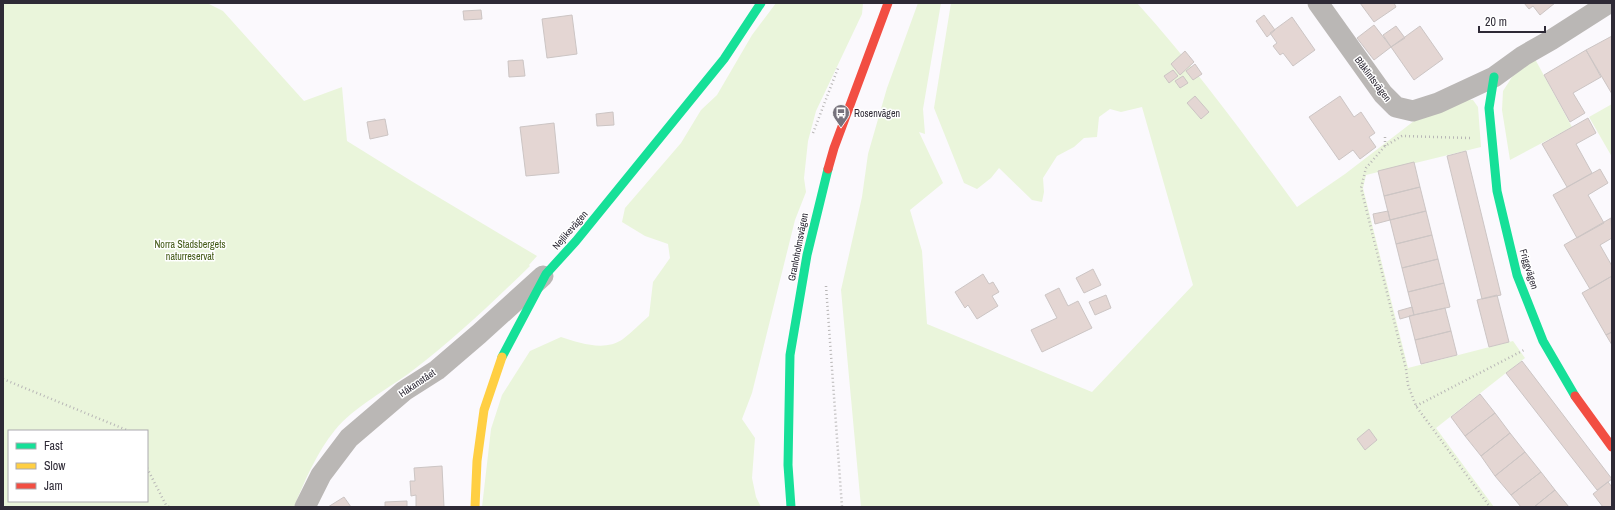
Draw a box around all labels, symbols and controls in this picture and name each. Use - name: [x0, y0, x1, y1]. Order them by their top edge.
- scale bar: [1479, 8, 1545, 34]
- text: 20 m: [1485, 14, 1507, 30]
- street label: Blåklintsvägen: [1352, 54, 1394, 104]
- bus stop icon: Rosenvägen: [831, 103, 851, 128]
- place label: Rosenvägen: [854, 107, 900, 120]
- street label: Nejlikevägen: [550, 208, 590, 252]
- street label: Granloholmsvägen: [785, 212, 811, 282]
- park label: Norra Stadsbergets naturreservat: [154, 238, 226, 263]
- street label: Friggvägen: [1517, 247, 1541, 291]
- street label: Håkanstået: [396, 366, 438, 400]
- legend: [8, 430, 148, 502]
- text: Fast: [44, 438, 63, 454]
- text: Slow: [44, 458, 66, 474]
- text: Jam: [44, 478, 63, 494]

